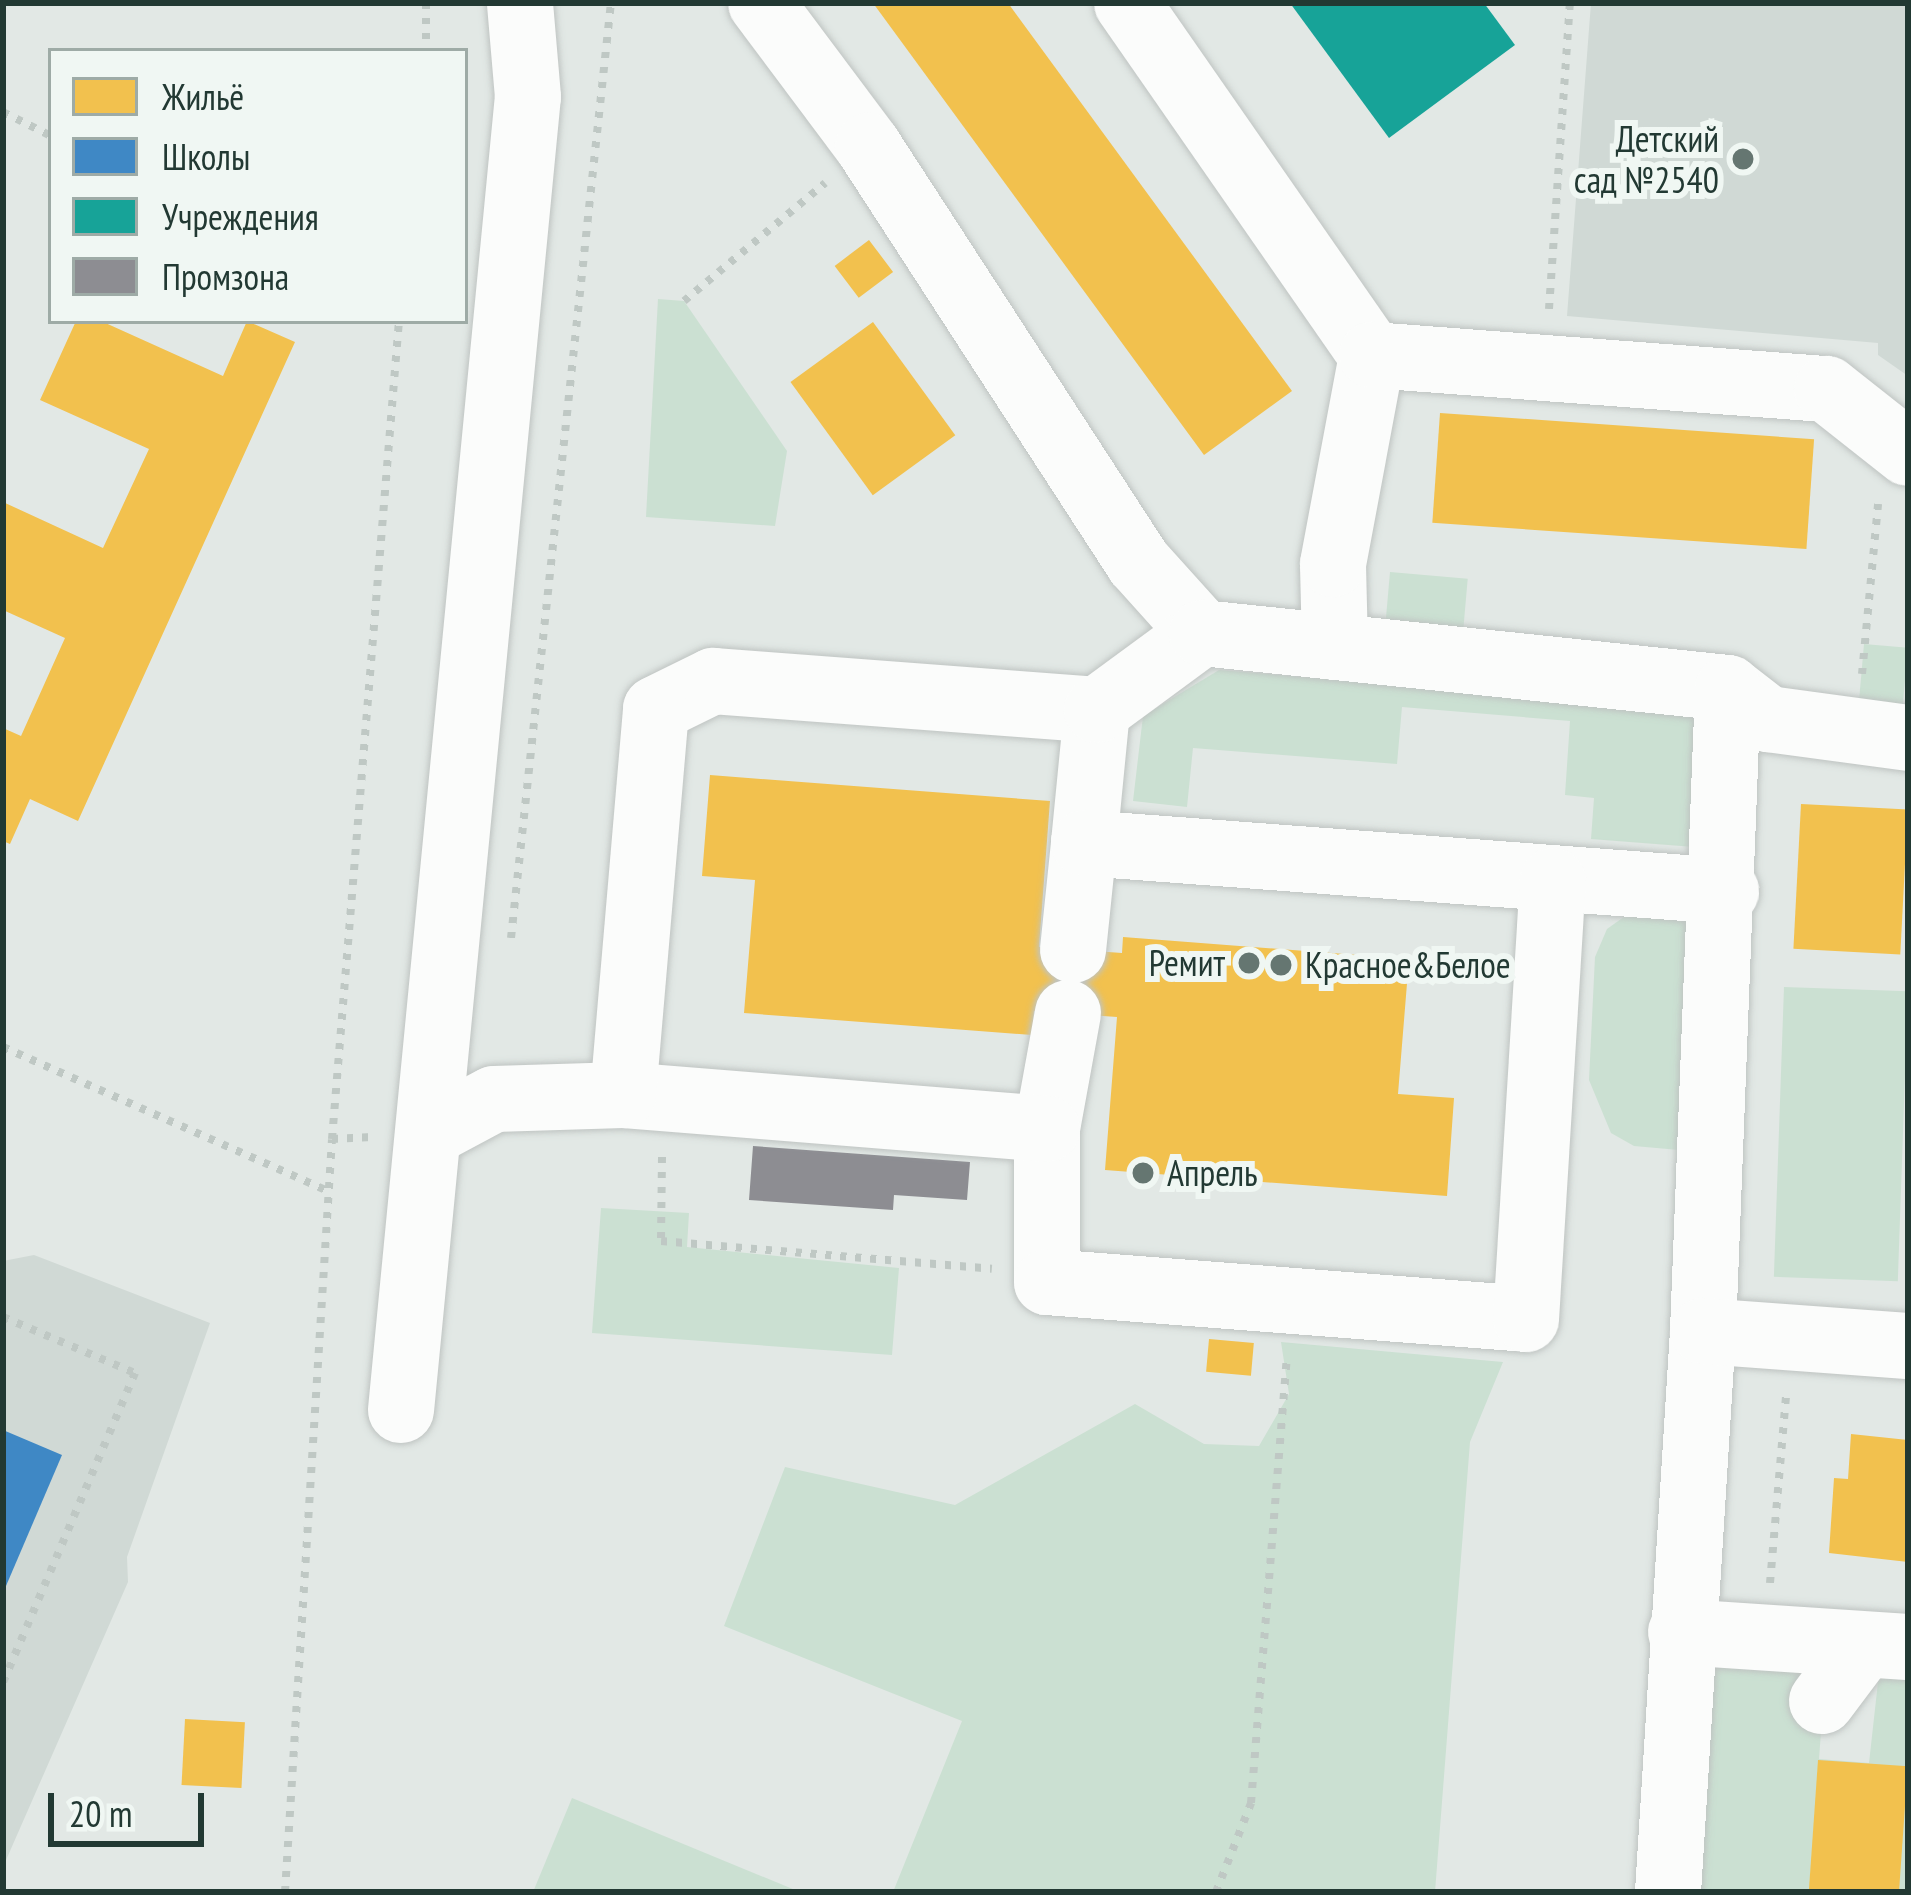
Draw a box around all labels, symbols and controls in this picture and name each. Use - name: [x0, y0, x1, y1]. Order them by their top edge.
- legend: [48, 48, 468, 324]
- text: Жильё: [162, 73, 244, 120]
- place label: Детский сад №2540: [1574, 116, 1719, 201]
- text: Школы: [162, 133, 250, 180]
- marker: Детский сад №2540: [1730, 146, 1756, 172]
- text: Учреждения: [162, 193, 319, 240]
- text: Промзона: [162, 253, 289, 300]
- place label: Ремит: [1149, 941, 1225, 985]
- place label: Красное&Белое: [1305, 943, 1511, 987]
- marker: Ремит: [1236, 950, 1262, 976]
- marker: Красное&Белое: [1268, 952, 1294, 978]
- place label: Апрель: [1167, 1151, 1258, 1195]
- marker: Апрель: [1130, 1160, 1156, 1186]
- scale bar: [54, 1769, 210, 1843]
- text: 20 m: [69, 1790, 132, 1837]

